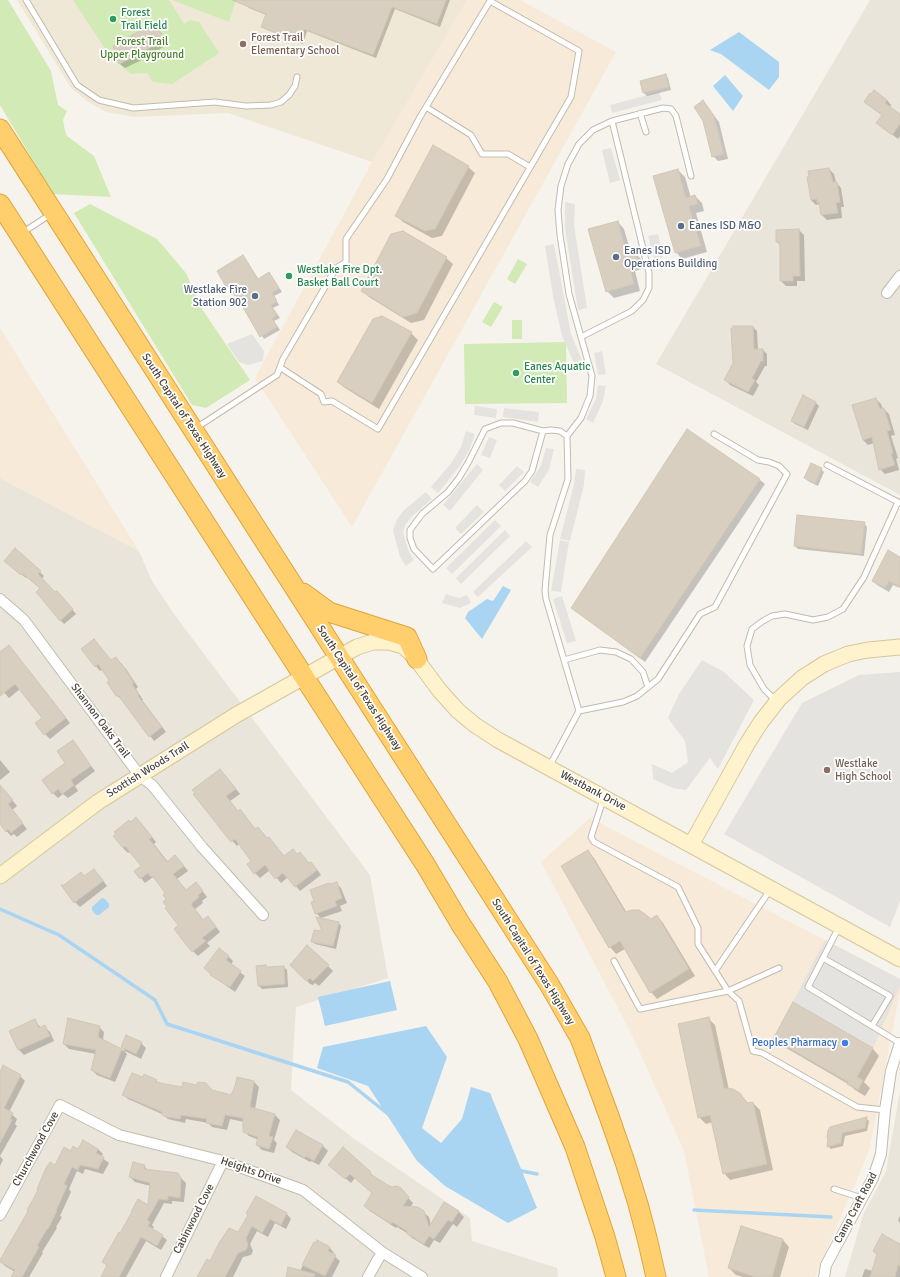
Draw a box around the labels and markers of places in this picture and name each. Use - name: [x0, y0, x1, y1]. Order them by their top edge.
- place label: Forest Trail Field: [121, 6, 167, 32]
- marker: Forest Trail Field: [108, 14, 118, 24]
- place label: Forest Trail Elementary School: [251, 31, 339, 57]
- marker: Forest Trail Elementary School: [238, 39, 248, 49]
- place label: Eanes ISD M&O: [689, 219, 761, 233]
- marker: Eanes ISD M&O: [676, 221, 686, 231]
- place label: Eanes ISD Operations Building: [624, 244, 717, 270]
- marker: Eanes ISD Operations Building: [611, 252, 621, 262]
- place label: Westlake Fire Dpt. Basket Ball Court: [297, 263, 382, 289]
- marker: Westlake Fire Dpt. Basket Ball Court: [284, 271, 294, 281]
- place label: Westlake Fire Station 902: [184, 283, 247, 309]
- marker: Westlake Fire Station 902: [250, 291, 260, 301]
- place label: Eanes Aquatic Center: [524, 360, 591, 386]
- marker: Eanes Aquatic Center: [511, 368, 521, 378]
- place label: Westlake High School: [835, 757, 892, 783]
- marker: Westlake High School: [822, 765, 832, 775]
- place label: Peoples Pharmacy: [752, 1036, 837, 1050]
- marker: Peoples Pharmacy: [840, 1038, 850, 1048]

